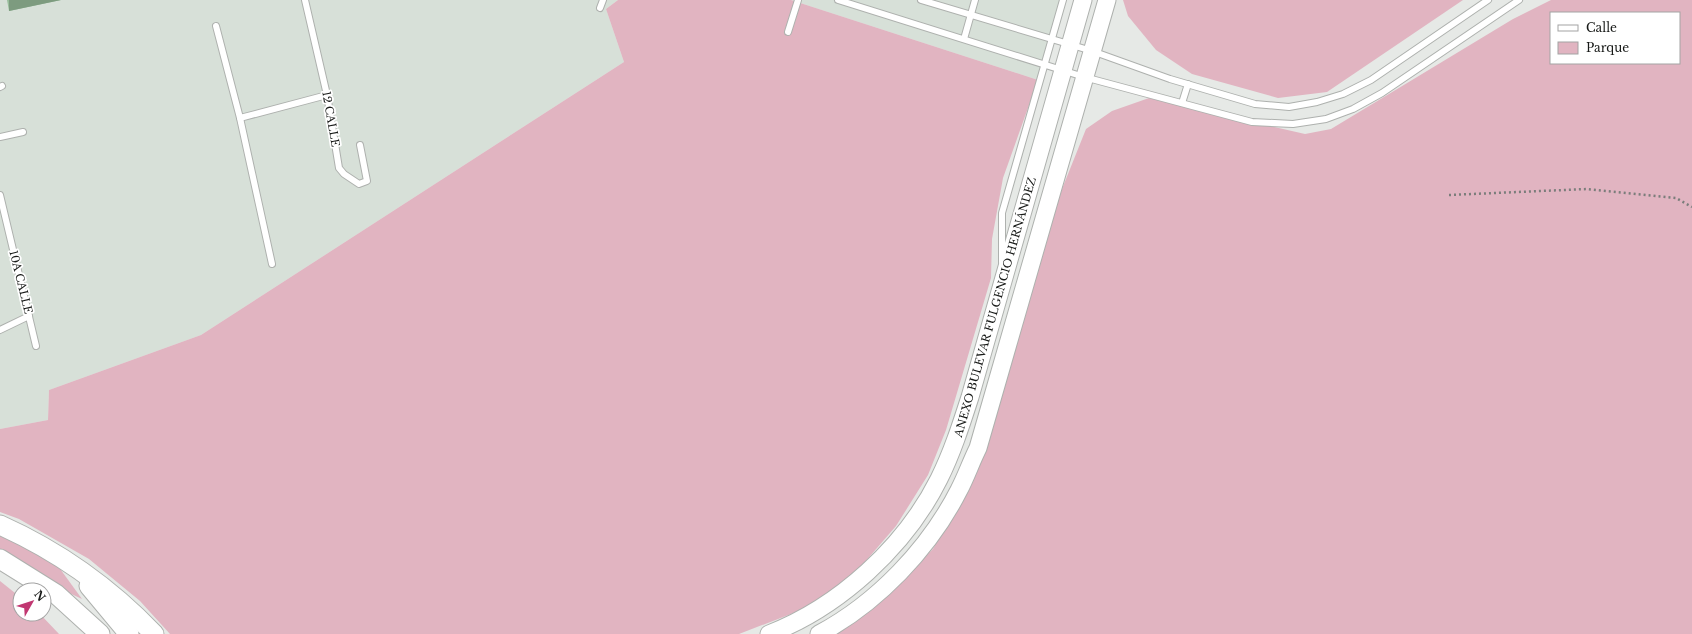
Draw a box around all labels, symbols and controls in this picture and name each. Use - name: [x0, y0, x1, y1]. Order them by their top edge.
- legend: [1550, 12, 1680, 64]
- text: Calle: [1586, 20, 1617, 35]
- text: Parque: [1586, 40, 1629, 55]
- street label: 12 CALLE: [319, 90, 343, 148]
- street label: ANEXO BULEVAR FULGENCIO HERNÁNDEZ: [951, 175, 1039, 440]
- street label: 10A CALLE: [6, 249, 36, 315]
- north arrow: [12, 582, 52, 622]
- text: N: [31, 587, 49, 605]

